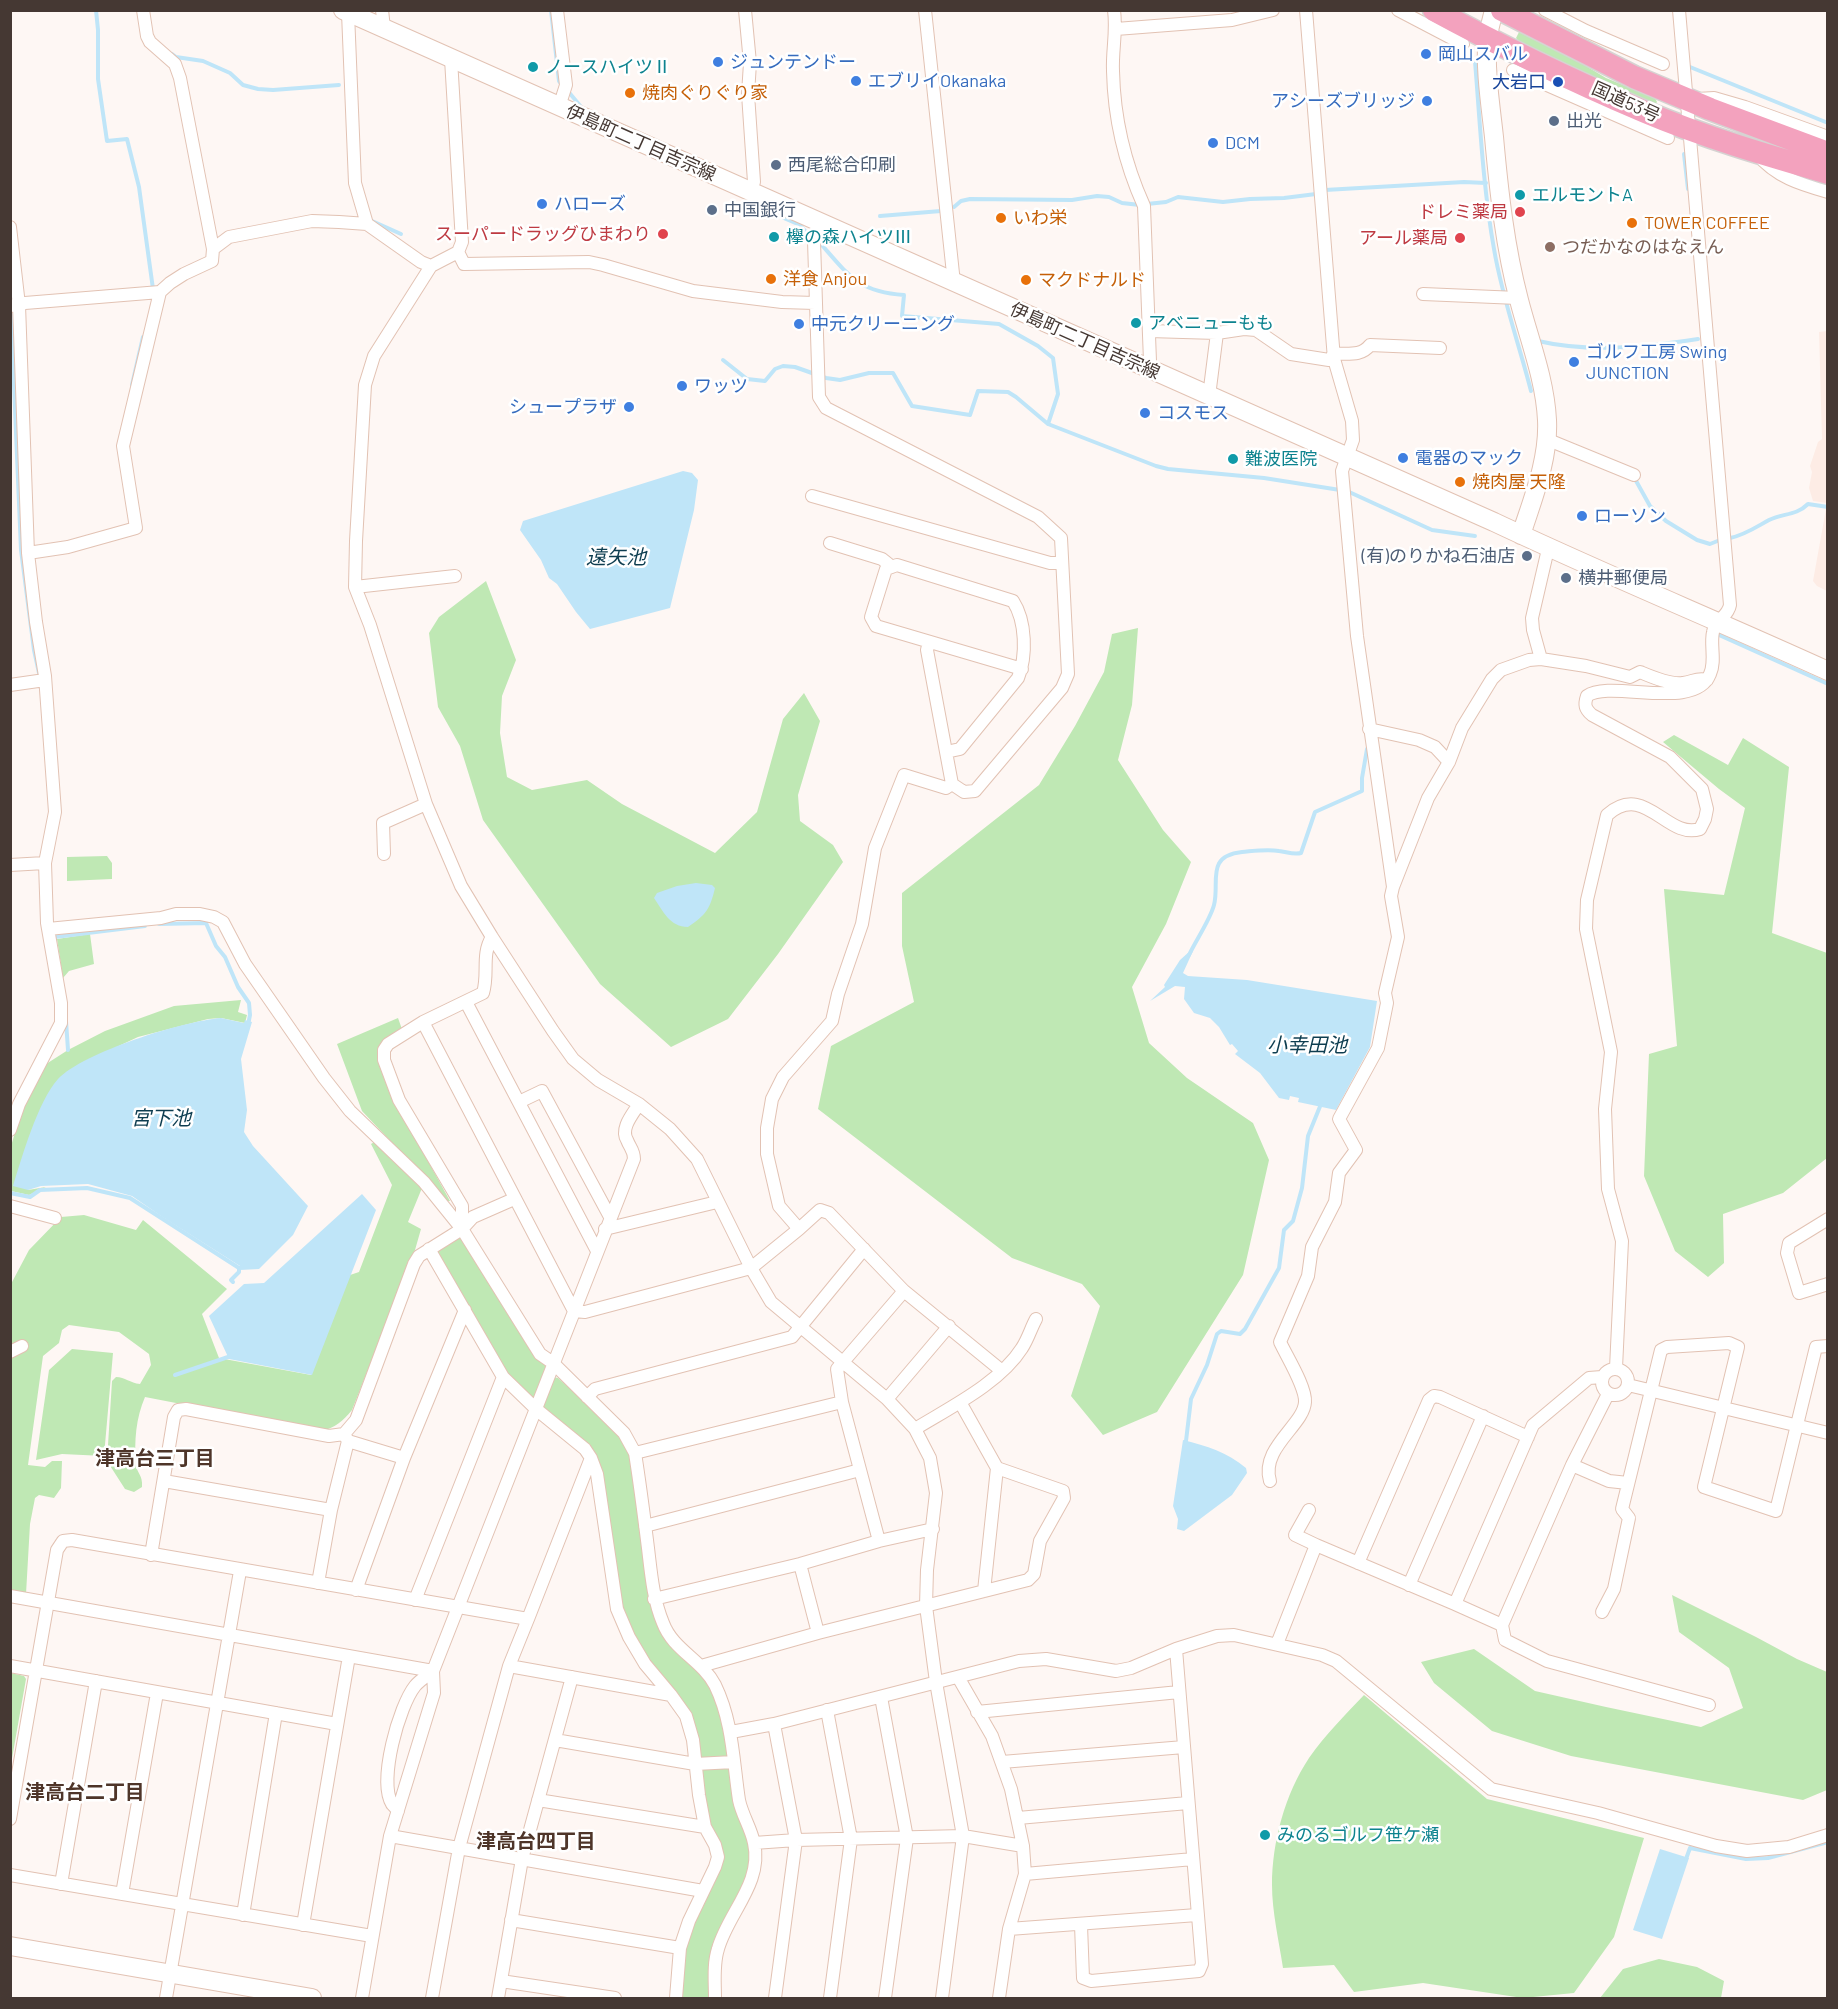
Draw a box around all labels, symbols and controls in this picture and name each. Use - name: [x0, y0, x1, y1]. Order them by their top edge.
- place label: 岡山スバル: [1438, 43, 1528, 65]
- marker: 岡山スバル: [1419, 47, 1433, 61]
- place label: ジュンテンドー: [730, 51, 856, 73]
- marker: ジュンテンドー: [711, 55, 725, 69]
- place label: ノースハイツⅡ: [545, 56, 671, 78]
- marker: ノースハイツⅡ: [526, 60, 540, 74]
- place label: エブリイOkanaka: [868, 70, 1006, 92]
- place label: 大岩口: [1492, 71, 1546, 93]
- marker: エブリイOkanaka: [849, 74, 863, 88]
- marker: 大岩口: [1551, 75, 1565, 89]
- street label: 国道53号: [1588, 77, 1664, 127]
- place label: 焼肉ぐりぐり家: [642, 82, 768, 104]
- marker: 焼肉ぐりぐり家: [623, 86, 637, 100]
- place label: アシーズブリッジ: [1271, 90, 1415, 112]
- marker: アシーズブリッジ: [1420, 94, 1434, 108]
- street label: 伊島町二丁目吉宗線: [563, 100, 719, 186]
- place label: 出光: [1566, 110, 1602, 132]
- marker: 出光: [1547, 114, 1561, 128]
- place label: DCM: [1225, 132, 1260, 154]
- marker: DCM: [1206, 136, 1220, 150]
- place label: 西尾総合印刷: [788, 154, 896, 176]
- marker: 西尾総合印刷: [769, 158, 783, 172]
- place label: エルモントA: [1532, 184, 1633, 206]
- marker: エルモントA: [1513, 188, 1527, 202]
- place label: ハローズ: [554, 193, 626, 215]
- marker: ハローズ: [535, 197, 549, 211]
- place label: 中国銀行: [724, 199, 796, 221]
- place label: ドレミ薬局: [1418, 201, 1508, 223]
- marker: 中国銀行: [705, 203, 719, 217]
- marker: ドレミ薬局: [1513, 205, 1527, 219]
- place label: いわ栄: [1013, 207, 1067, 229]
- marker: いわ栄: [994, 211, 1008, 225]
- place label: TOWER COFFEE: [1644, 212, 1770, 234]
- marker: TOWER COFFEE: [1625, 216, 1639, 230]
- place label: スーパードラッグひまわり: [435, 223, 651, 245]
- place label: 欅の森ハイツⅢ: [786, 226, 912, 248]
- marker: スーパードラッグひまわり: [656, 227, 670, 241]
- place label: アール薬局: [1359, 227, 1448, 249]
- marker: 欅の森ハイツⅢ: [767, 230, 781, 244]
- marker: アール薬局: [1453, 231, 1467, 245]
- place label: つだかなのはなえん: [1562, 236, 1724, 258]
- marker: つだかなのはなえん: [1543, 240, 1557, 254]
- place label: 洋食 Anjou: [783, 268, 867, 290]
- place label: マクドナルド: [1038, 269, 1146, 291]
- marker: 洋食 Anjou: [764, 272, 778, 286]
- marker: マクドナルド: [1019, 273, 1033, 287]
- street label: 伊島町二丁目吉宗線: [1007, 298, 1163, 384]
- place label: アベニューもも: [1148, 312, 1274, 334]
- place label: 中元クリーニング: [811, 313, 955, 335]
- marker: アベニューもも: [1129, 316, 1143, 330]
- marker: 中元クリーニング: [792, 317, 806, 331]
- place label: ゴルフ工房 Swing JUNCTION: [1586, 341, 1727, 384]
- marker: ゴルフ工房 Swing JUNCTION: [1567, 355, 1581, 369]
- place label: ワッツ: [694, 375, 748, 397]
- marker: ワッツ: [675, 379, 689, 393]
- place label: シュープラザ: [509, 396, 617, 418]
- marker: シュープラザ: [622, 400, 636, 414]
- place label: コスモス: [1157, 402, 1229, 424]
- marker: コスモス: [1138, 406, 1152, 420]
- place label: 電器のマック: [1415, 447, 1523, 469]
- place label: 難波医院: [1245, 448, 1317, 470]
- marker: 電器のマック: [1396, 451, 1410, 465]
- marker: 難波医院: [1226, 452, 1240, 466]
- place label: 焼肉屋 天隆: [1472, 471, 1566, 493]
- marker: 焼肉屋 天隆: [1453, 475, 1467, 489]
- place label: ローソン: [1594, 505, 1666, 527]
- marker: ローソン: [1575, 509, 1589, 523]
- water label: 遠矢池: [586, 545, 646, 569]
- place label: (有)のりかね石油店: [1362, 545, 1515, 567]
- marker: (有)のりかね石油店: [1520, 549, 1534, 563]
- place label: 横井郵便局: [1578, 567, 1668, 589]
- marker: 横井郵便局: [1559, 571, 1573, 585]
- water label: 小幸田池: [1267, 1033, 1347, 1057]
- water label: 宮下池: [131, 1106, 191, 1130]
- district label: 津高台三丁目: [95, 1446, 215, 1470]
- district label: 津高台二丁目: [25, 1780, 145, 1804]
- place label: みのるゴルフ笹ケ瀬: [1277, 1824, 1439, 1846]
- marker: みのるゴルフ笹ケ瀬: [1258, 1828, 1272, 1842]
- district label: 津高台四丁目: [476, 1829, 596, 1853]

